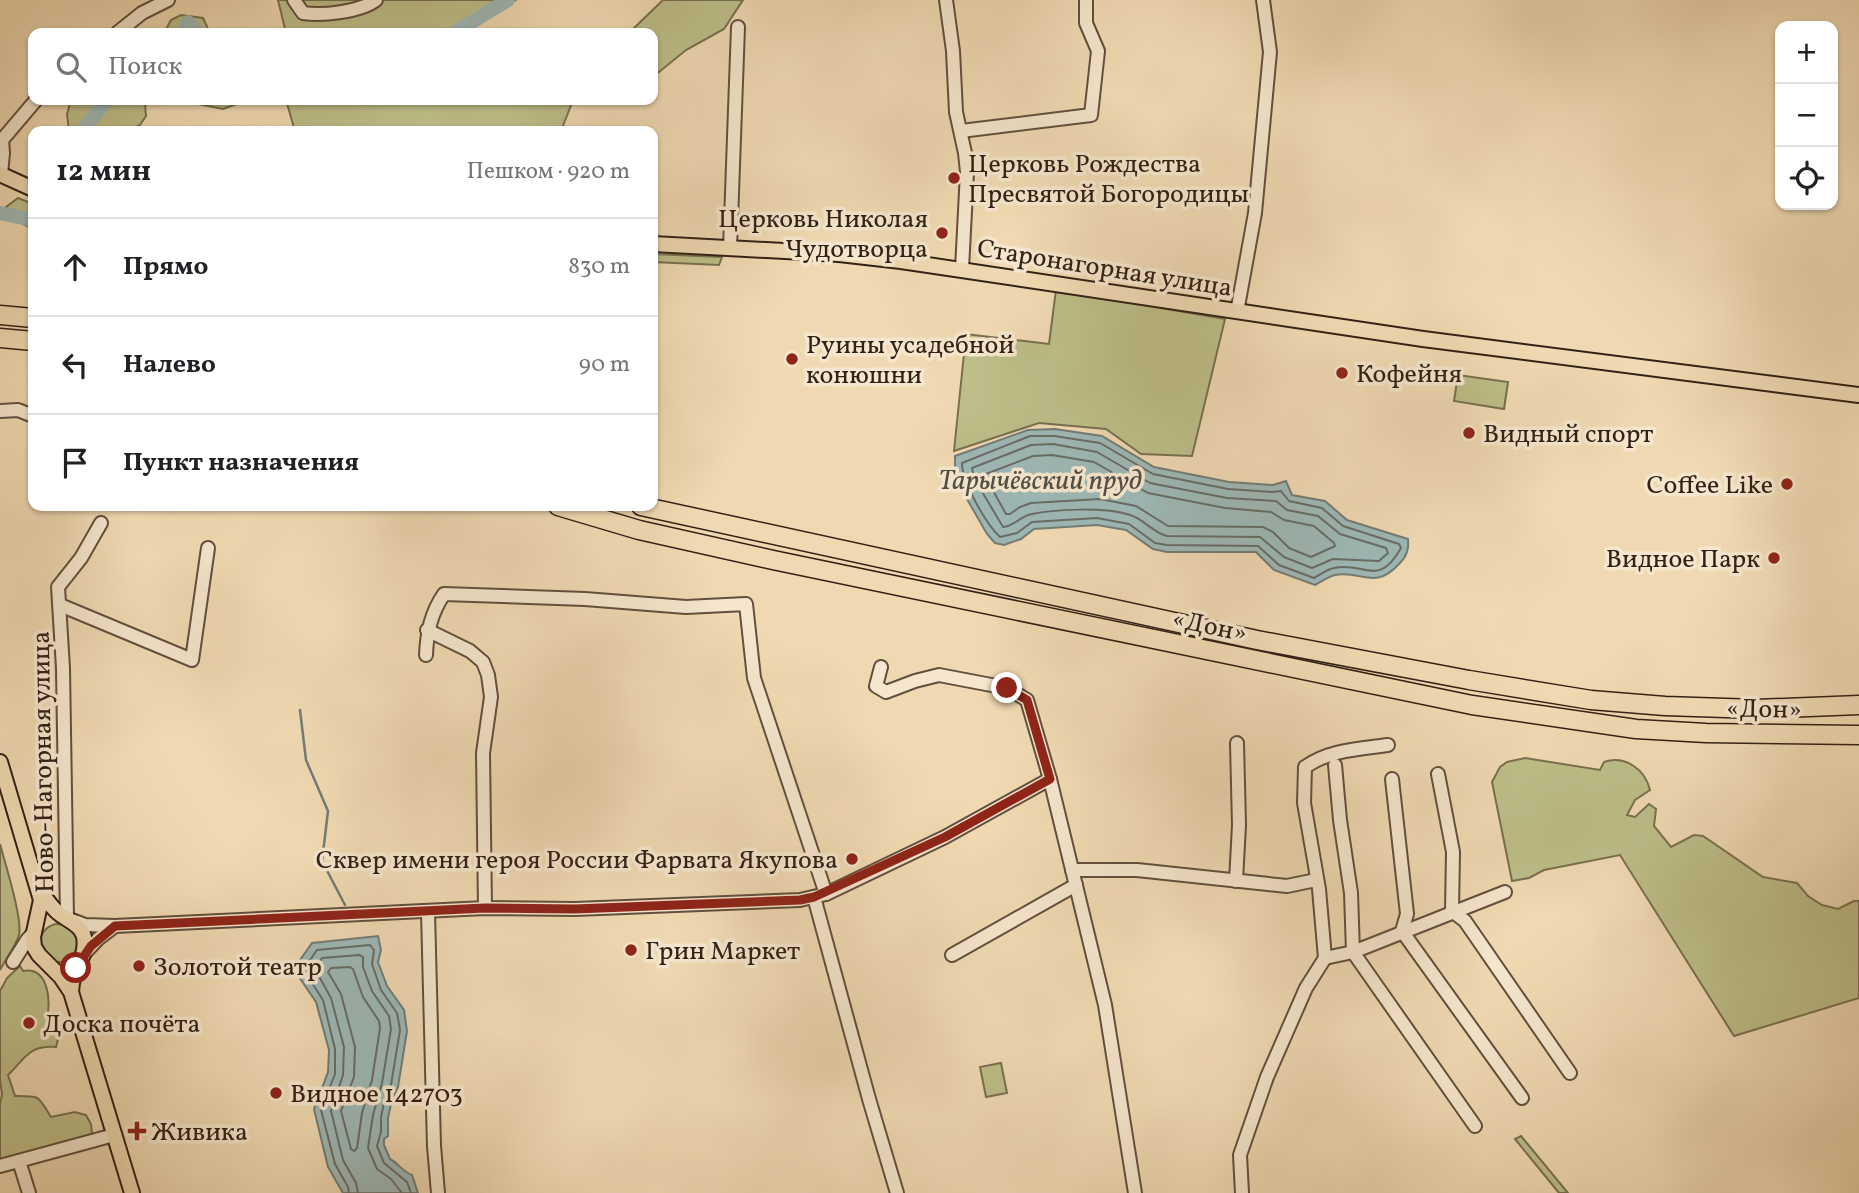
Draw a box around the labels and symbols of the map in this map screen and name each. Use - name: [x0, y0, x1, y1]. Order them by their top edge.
- place label: Церковь Рождества Пресвятой Богородицы: [968, 147, 1249, 213]
- marker: Церковь Рождества Пресвятой Богородицы: [946, 170, 962, 186]
- place label: Церковь Николая Чудотворца: [718, 202, 928, 268]
- marker: Церковь Николая Чудотворца: [934, 225, 950, 241]
- street label: Старонагорная улица: [975, 231, 1235, 307]
- place label: Руины усадебной конюшни: [806, 328, 1014, 394]
- marker: Руины усадебной конюшни: [784, 351, 800, 367]
- place label: Кофейня: [1356, 357, 1462, 393]
- marker: Кофейня: [1334, 365, 1350, 381]
- place label: Видный спорт: [1483, 417, 1653, 453]
- marker: Видный спорт: [1461, 425, 1477, 441]
- water label: Тарычёвский пруд: [938, 462, 1142, 501]
- place label: Coffee Like: [1647, 468, 1773, 504]
- marker: Coffee Like: [1779, 476, 1795, 492]
- place label: Видное Парк: [1606, 542, 1760, 578]
- marker: Видное Парк: [1766, 550, 1782, 566]
- street label: «Дон»: [1169, 602, 1250, 652]
- street label: Ново-Нагорная улица: [24, 631, 64, 893]
- route end: [991, 672, 1022, 703]
- street label: «Дон»: [1726, 691, 1802, 729]
- place label: Сквер имени героя России Фарвата Якупова: [316, 843, 838, 879]
- marker: Сквер имени героя России Фарвата Якупова: [844, 851, 860, 867]
- place label: Грин Маркет: [645, 934, 800, 970]
- marker: Грин Маркет: [623, 942, 639, 958]
- place label: Золотой театр: [153, 950, 322, 986]
- route start: [60, 952, 91, 983]
- marker: Золотой театр: [131, 958, 147, 974]
- place label: Доска почёта: [43, 1007, 200, 1043]
- marker: Доска почёта: [21, 1015, 37, 1031]
- place label: Видное 142703: [290, 1077, 463, 1113]
- marker: Видное 142703: [268, 1085, 284, 1101]
- place label: Живика: [151, 1115, 248, 1151]
- marker: Живика: [129, 1123, 145, 1139]

